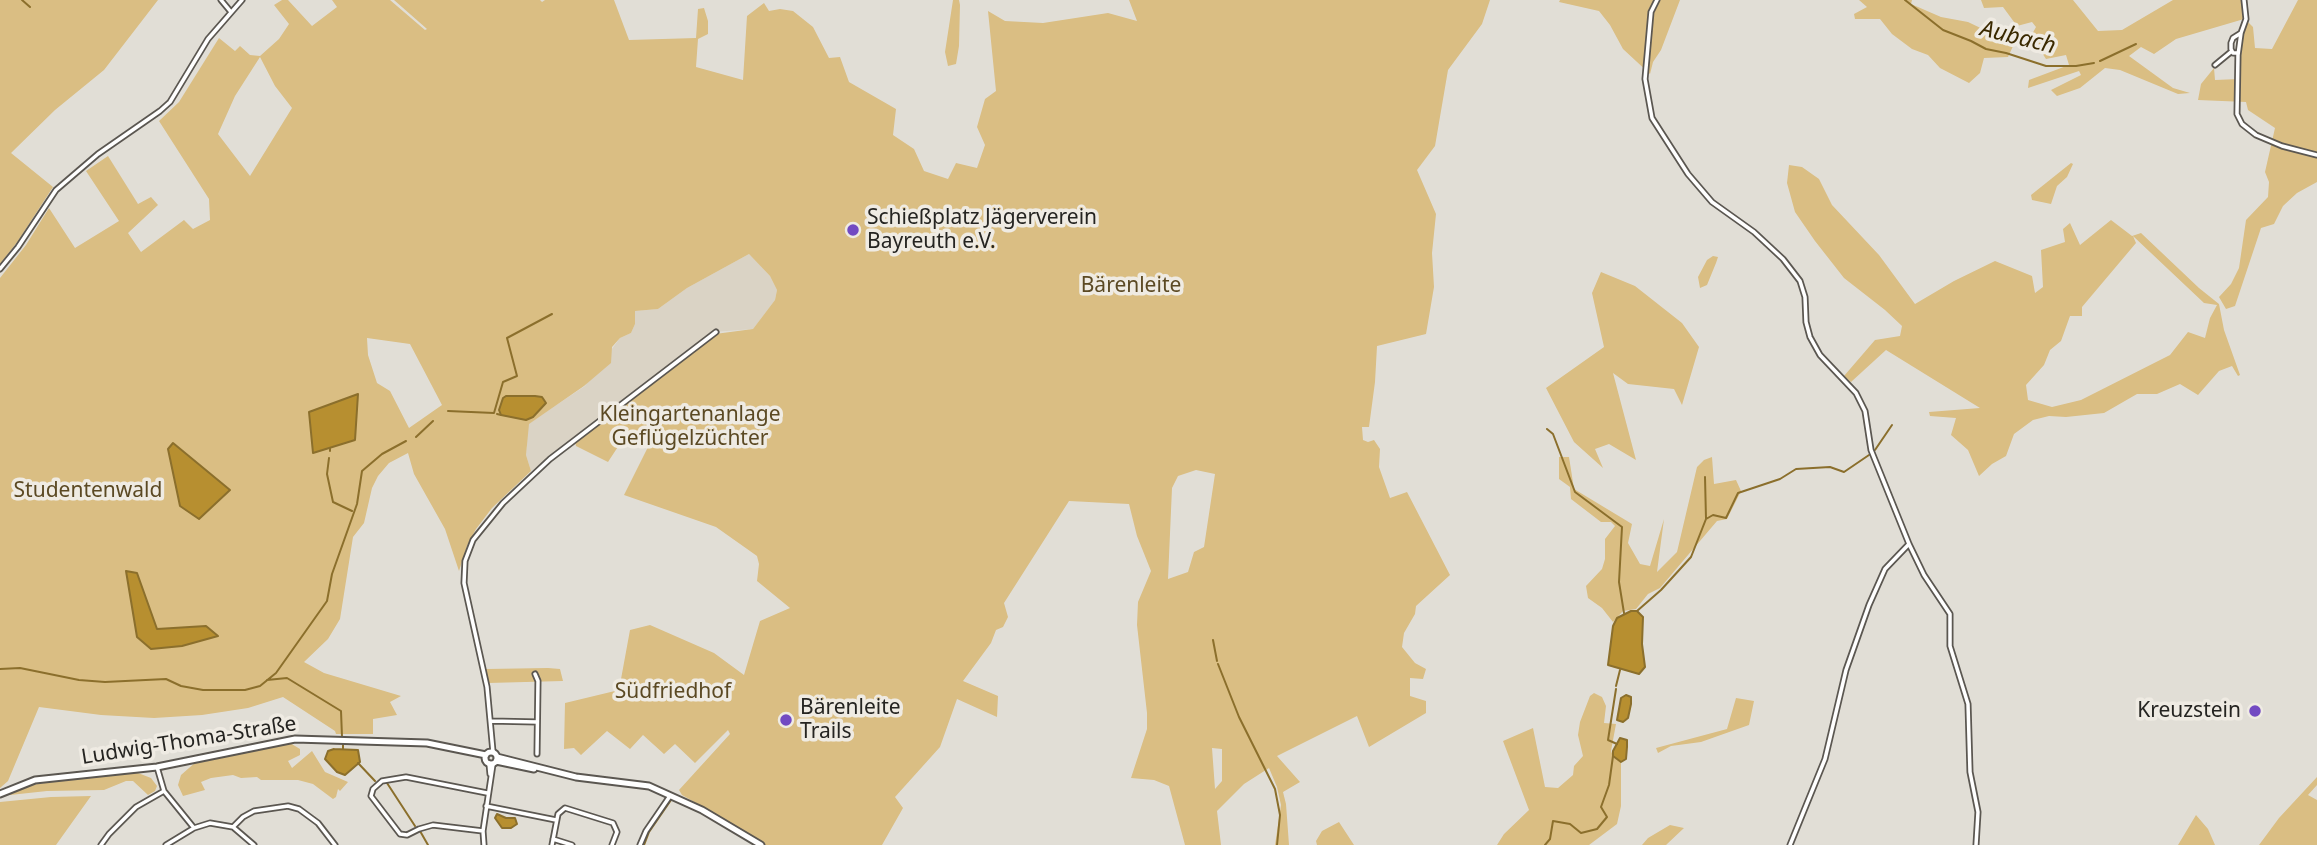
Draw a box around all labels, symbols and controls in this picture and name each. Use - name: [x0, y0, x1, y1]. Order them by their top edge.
- water label: Aubach: [1978, 15, 2058, 61]
- place label: Schießplatz Jägerverein Bayreuth e.V.: [867, 205, 1097, 255]
- marker: Schießplatz Jägerverein Bayreuth e.V.: [845, 222, 861, 238]
- park label: Bärenleite: [1081, 273, 1181, 299]
- park label: Kleingartenanlage Geflügelzüchter: [599, 402, 781, 452]
- park label: Studentenwald: [14, 478, 162, 504]
- park label: Südfriedhof: [615, 679, 731, 705]
- place label: Bärenleite Trails: [800, 695, 901, 745]
- place label: Kreuzstein: [2137, 698, 2241, 724]
- marker: Kreuzstein: [2247, 703, 2263, 719]
- street label: Ludwig-Thoma-Straße: [80, 712, 298, 770]
- marker: Bärenleite Trails: [778, 712, 794, 728]

